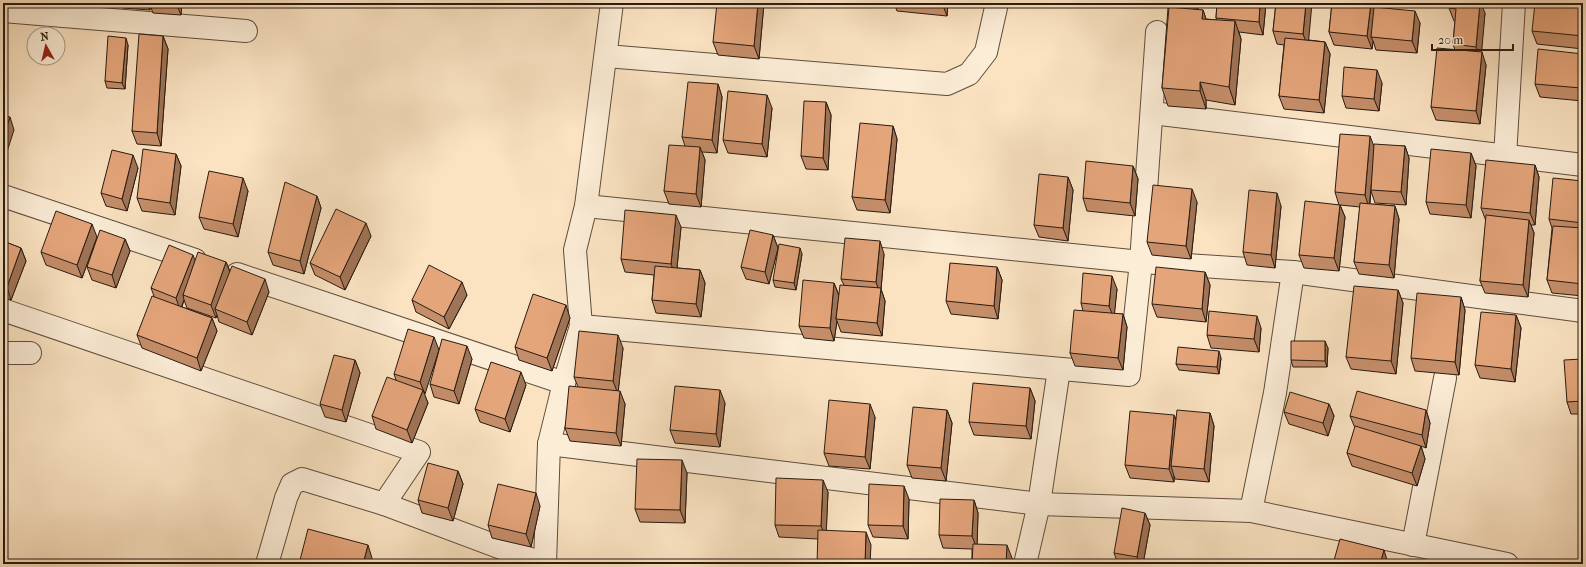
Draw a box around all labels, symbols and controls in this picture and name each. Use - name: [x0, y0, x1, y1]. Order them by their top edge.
- north arrow: [26, 26, 66, 66]
- scale bar: [1432, 26, 1513, 52]
- text: N: [40, 29, 50, 44]
- text: 20 m: [1438, 33, 1463, 47]

